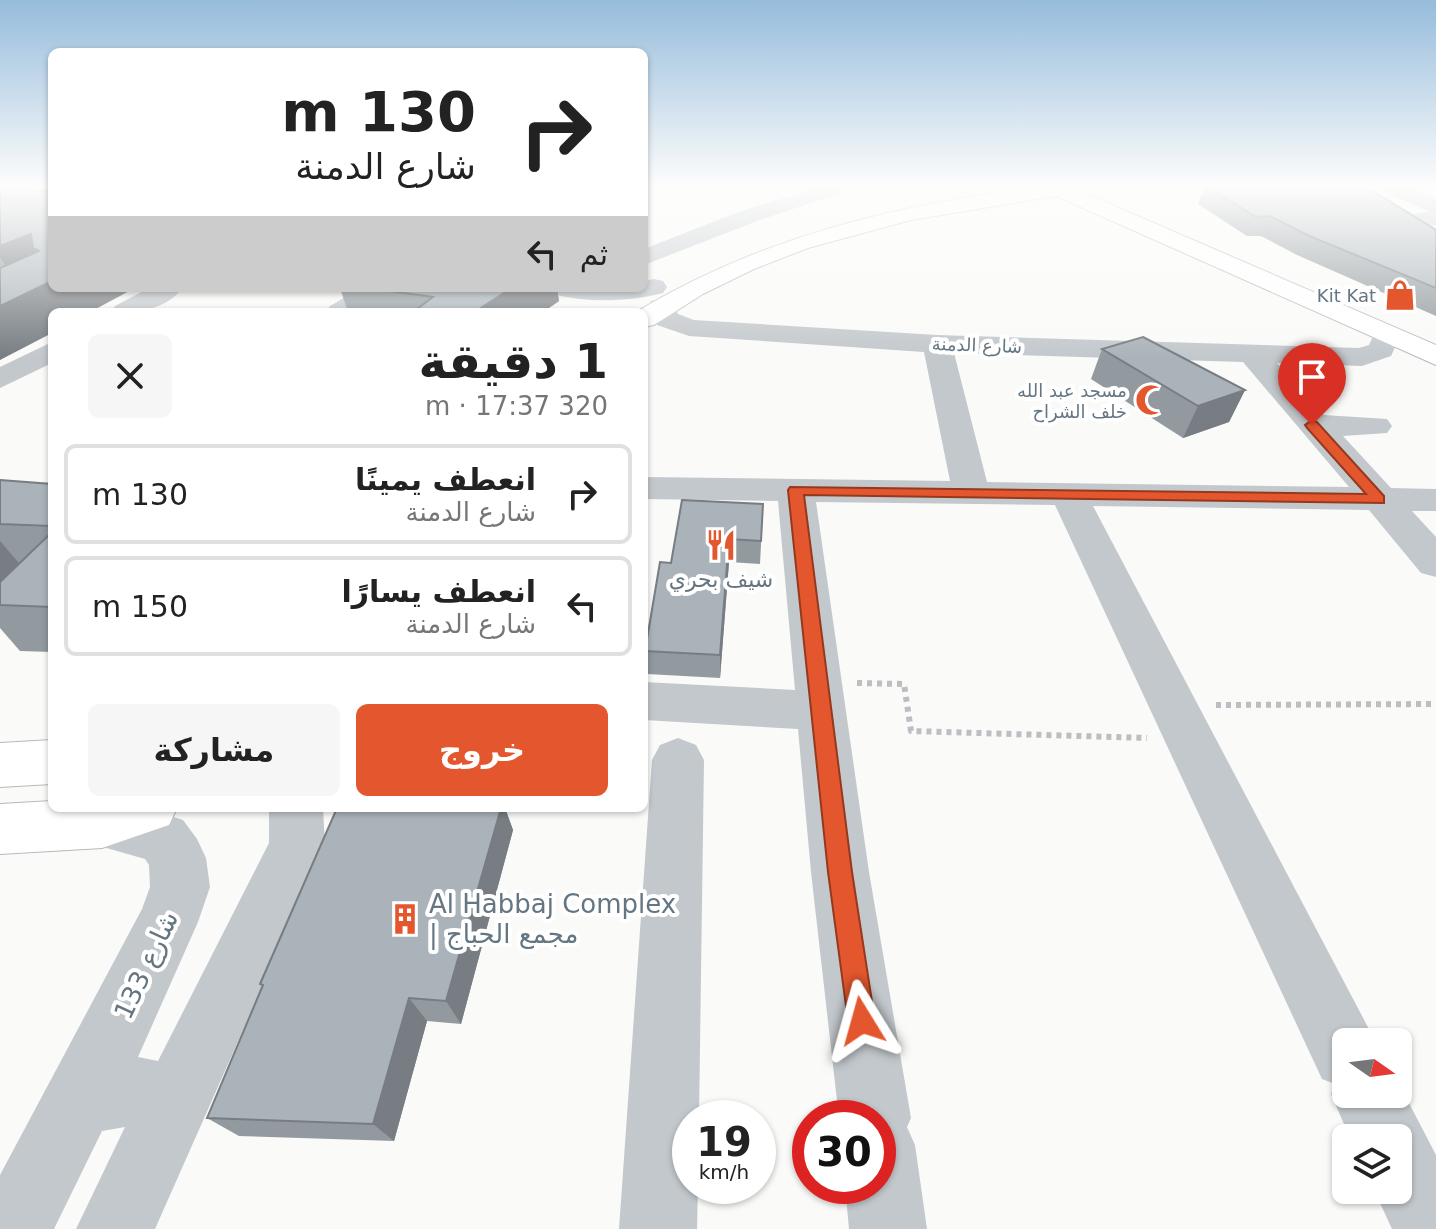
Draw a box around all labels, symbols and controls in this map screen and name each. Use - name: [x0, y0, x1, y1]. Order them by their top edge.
- text: 130 m: [281, 79, 476, 144]
- icon: right: [504, 80, 608, 184]
- text: شارع الدمنة: [295, 146, 476, 187]
- icon: left: [520, 232, 564, 276]
- text: ثم: [580, 237, 608, 272]
- shop icon: Kit Kat: [1383, 278, 1417, 312]
- place label: Kit Kat: [1317, 285, 1376, 306]
- text: 1 دقيقة: [419, 333, 608, 389]
- street label: شارع الدمنة: [931, 333, 1023, 358]
- button: close: [88, 334, 172, 418]
- pin: [1278, 343, 1346, 425]
- icon: arrive: [1290, 355, 1334, 399]
- place label: مسجد عبد الله خلف الشراح: [1017, 380, 1127, 423]
- mosque icon: مسجد عبد الله خلف الشراح: [1134, 383, 1168, 417]
- text: 320 m · 17:37: [425, 391, 608, 421]
- text: انعطف يمينًا: [355, 462, 536, 497]
- icon: right: [560, 472, 604, 516]
- text: 130 m: [92, 477, 188, 512]
- text: شارع الدمنة: [405, 497, 536, 527]
- restaurant icon: شيف بحري: [704, 528, 738, 562]
- place label: شيف بحري: [669, 567, 773, 592]
- text: انعطف يسارًا: [342, 574, 536, 609]
- icon: left: [560, 584, 604, 628]
- text: 150 m: [92, 589, 188, 624]
- text: شارع الدمنة: [405, 609, 536, 639]
- button: مشاركة: [88, 704, 340, 796]
- button: خروج: [356, 704, 608, 796]
- place label: Al Habbaj Complex | مجمع الحباج: [429, 889, 676, 950]
- building icon: Al Habbaj Complex | مجمع الحباج: [388, 902, 422, 936]
- street label: شارع 133: [108, 906, 184, 1024]
- position arrow: [820, 979, 904, 1063]
- north arrow: [1332, 1028, 1412, 1108]
- map controls: [1332, 1028, 1412, 1204]
- speed limit sign: 30: [792, 1100, 896, 1204]
- text: 19: [696, 1119, 752, 1165]
- button: layers: [1332, 1124, 1412, 1204]
- text: km/h: [699, 1160, 749, 1184]

